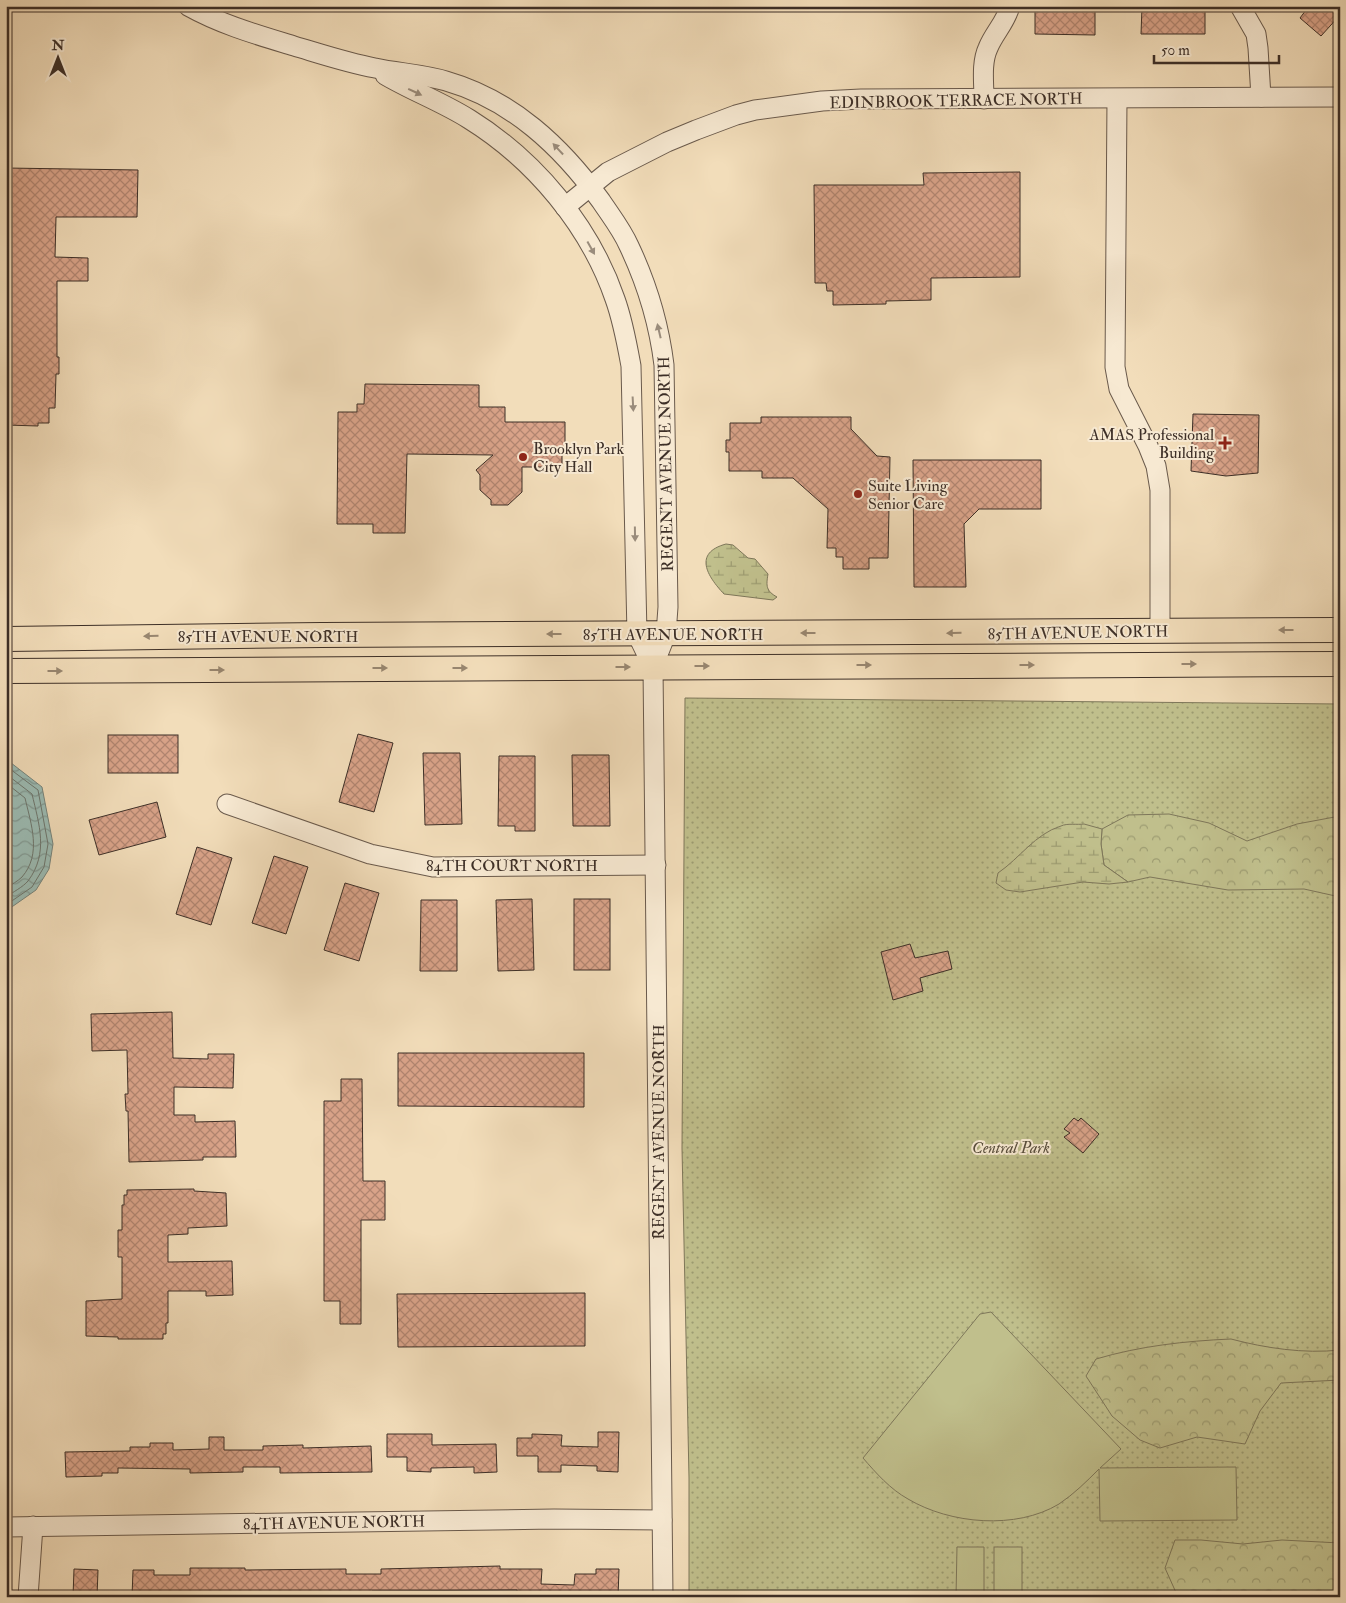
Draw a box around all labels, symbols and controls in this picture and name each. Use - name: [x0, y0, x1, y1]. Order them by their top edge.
- north arrow: [32, 32, 82, 82]
- scale bar: [1154, 32, 1278, 64]
- text: N: [51, 37, 65, 54]
- text: 50 m: [1161, 41, 1190, 60]
- one-way arrow: [408, 87, 423, 96]
- street label: EDINBROOK TERRACE NORTH: [829, 89, 1083, 113]
- one-way arrow: [552, 143, 564, 155]
- one-way arrow: [587, 242, 596, 255]
- one-way arrow: [655, 324, 663, 339]
- street label: REGENT AVENUE NORTH: [654, 356, 678, 572]
- one-way arrow: [629, 396, 637, 412]
- place label: AMAS Professional Building: [1089, 425, 1215, 463]
- marker: AMAS Professional Building: [1218, 436, 1232, 450]
- place label: Brooklyn Park City Hall: [533, 439, 624, 477]
- marker: Brooklyn Park City Hall: [517, 451, 529, 463]
- place label: Suite Living Senior Care: [868, 476, 949, 514]
- marker: Suite Living Senior Care: [852, 488, 864, 500]
- one-way arrow: [631, 527, 639, 543]
- street label: 85TH AVENUE NORTH: [988, 621, 1168, 645]
- street label: 85TH AVENUE NORTH: [583, 625, 763, 645]
- one-way arrow: [1277, 626, 1293, 634]
- street label: 85TH AVENUE NORTH: [178, 627, 358, 647]
- one-way arrow: [945, 629, 961, 637]
- one-way arrow: [545, 630, 561, 638]
- one-way arrow: [800, 630, 816, 638]
- one-way arrow: [143, 633, 159, 641]
- one-way arrow: [1181, 660, 1197, 668]
- one-way arrow: [856, 661, 872, 669]
- one-way arrow: [1019, 661, 1035, 669]
- one-way arrow: [694, 662, 710, 670]
- one-way arrow: [615, 663, 631, 671]
- one-way arrow: [372, 664, 388, 672]
- one-way arrow: [453, 664, 469, 672]
- one-way arrow: [210, 665, 226, 673]
- one-way arrow: [47, 667, 63, 675]
- street label: 84TH COURT NORTH: [426, 856, 598, 876]
- street label: REGENT AVENUE NORTH: [649, 1024, 669, 1240]
- park label: Central Park: [972, 1138, 1050, 1158]
- street label: 84TH AVENUE NORTH: [243, 1511, 425, 1535]

